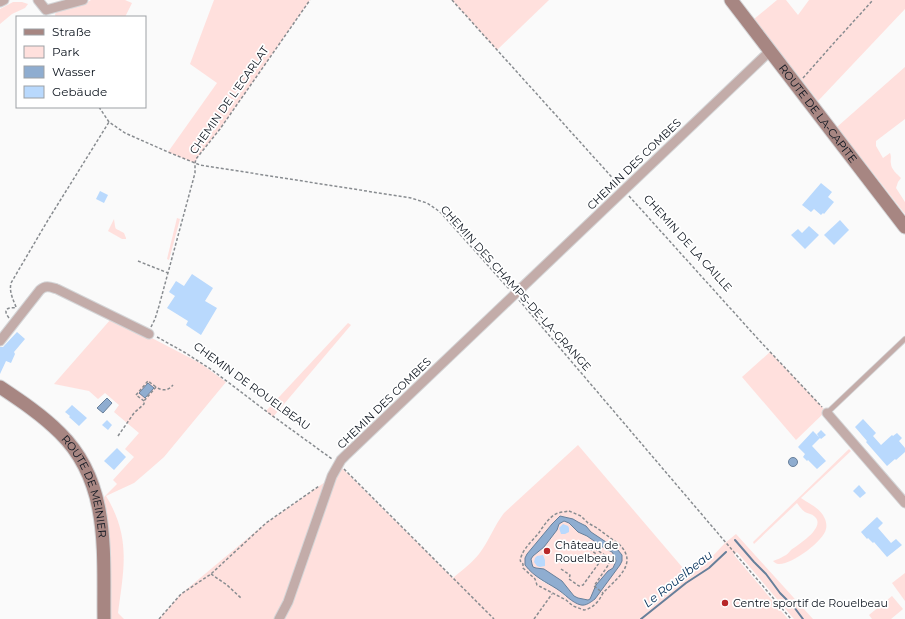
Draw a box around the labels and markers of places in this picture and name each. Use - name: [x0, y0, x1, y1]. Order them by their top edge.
- place label: Château de Rouelbeau: [555, 538, 619, 565]
- marker: Château de Rouelbeau: [542, 546, 552, 556]
- place label: Centre sportif de Rouelbeau: [733, 596, 888, 610]
- marker: Centre sportif de Rouelbeau: [720, 598, 730, 608]

